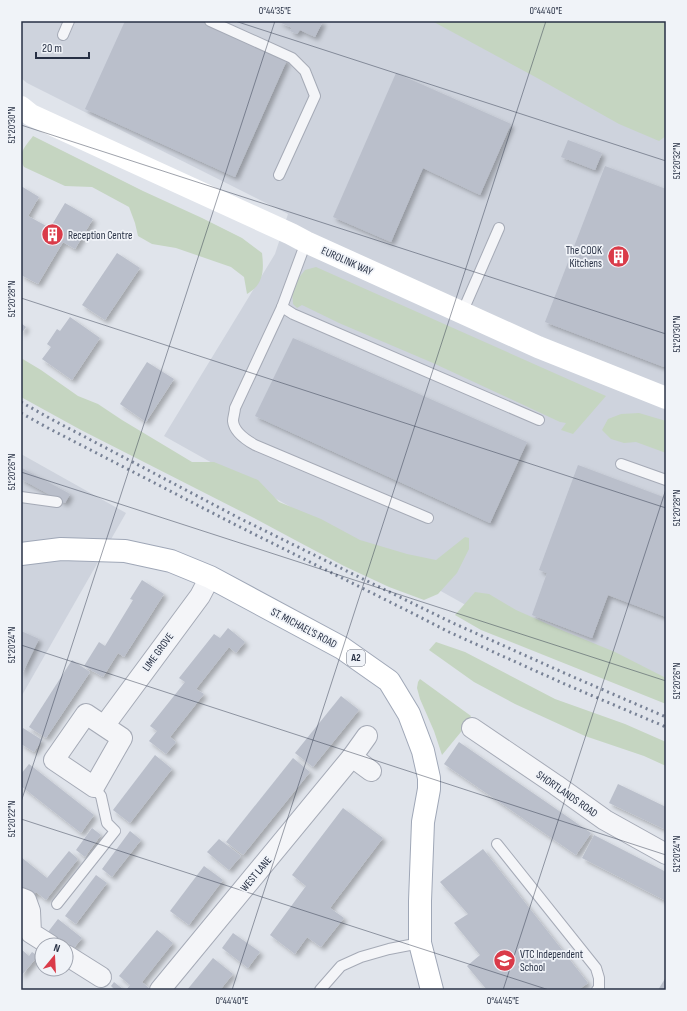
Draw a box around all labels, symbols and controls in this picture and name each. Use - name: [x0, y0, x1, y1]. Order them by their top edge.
- text: 0°44'35"E: [259, 5, 291, 17]
- text: 0°44'40"E: [530, 5, 562, 17]
- scale bar: [36, 34, 89, 60]
- text: 20 m: [42, 41, 62, 56]
- text: 51°20'30"N: [6, 107, 18, 143]
- text: 51°20'32"N: [671, 143, 683, 179]
- building icon: Reception Centre: [39, 222, 65, 248]
- place label: Reception Centre: [68, 229, 132, 242]
- building icon: The COOK Kitchens: [605, 243, 631, 269]
- street label: EUROLINK WAY: [319, 244, 375, 278]
- place label: The COOK Kitchens: [566, 244, 602, 270]
- text: 51°20'28"N: [6, 281, 18, 317]
- text: 51°20'30"N: [671, 316, 683, 352]
- text: 51°20'26"N: [6, 454, 18, 490]
- text: 51°20'28"N: [671, 490, 683, 526]
- street label: ST. MICHAEL'S ROAD: [269, 605, 339, 651]
- text: 51°20'24"N: [6, 627, 18, 663]
- street label: LIME GROVE: [140, 630, 176, 674]
- road number: A2: [347, 650, 365, 666]
- text: 51°20'26"N: [671, 663, 683, 699]
- street label: SHORTLANDS ROAD: [534, 768, 600, 820]
- text: 51°20'22"N: [6, 801, 18, 837]
- text: 51°20'24"N: [671, 836, 683, 872]
- street label: WEST LANE: [238, 854, 274, 894]
- north arrow: [34, 937, 74, 977]
- text: N: [52, 941, 62, 955]
- school or university icon: VTC Independent School: [492, 947, 518, 973]
- place label: VTC Independent School: [520, 948, 584, 974]
- text: 0°44'40"E: [216, 995, 248, 1007]
- text: 0°44'45"E: [487, 995, 519, 1007]

